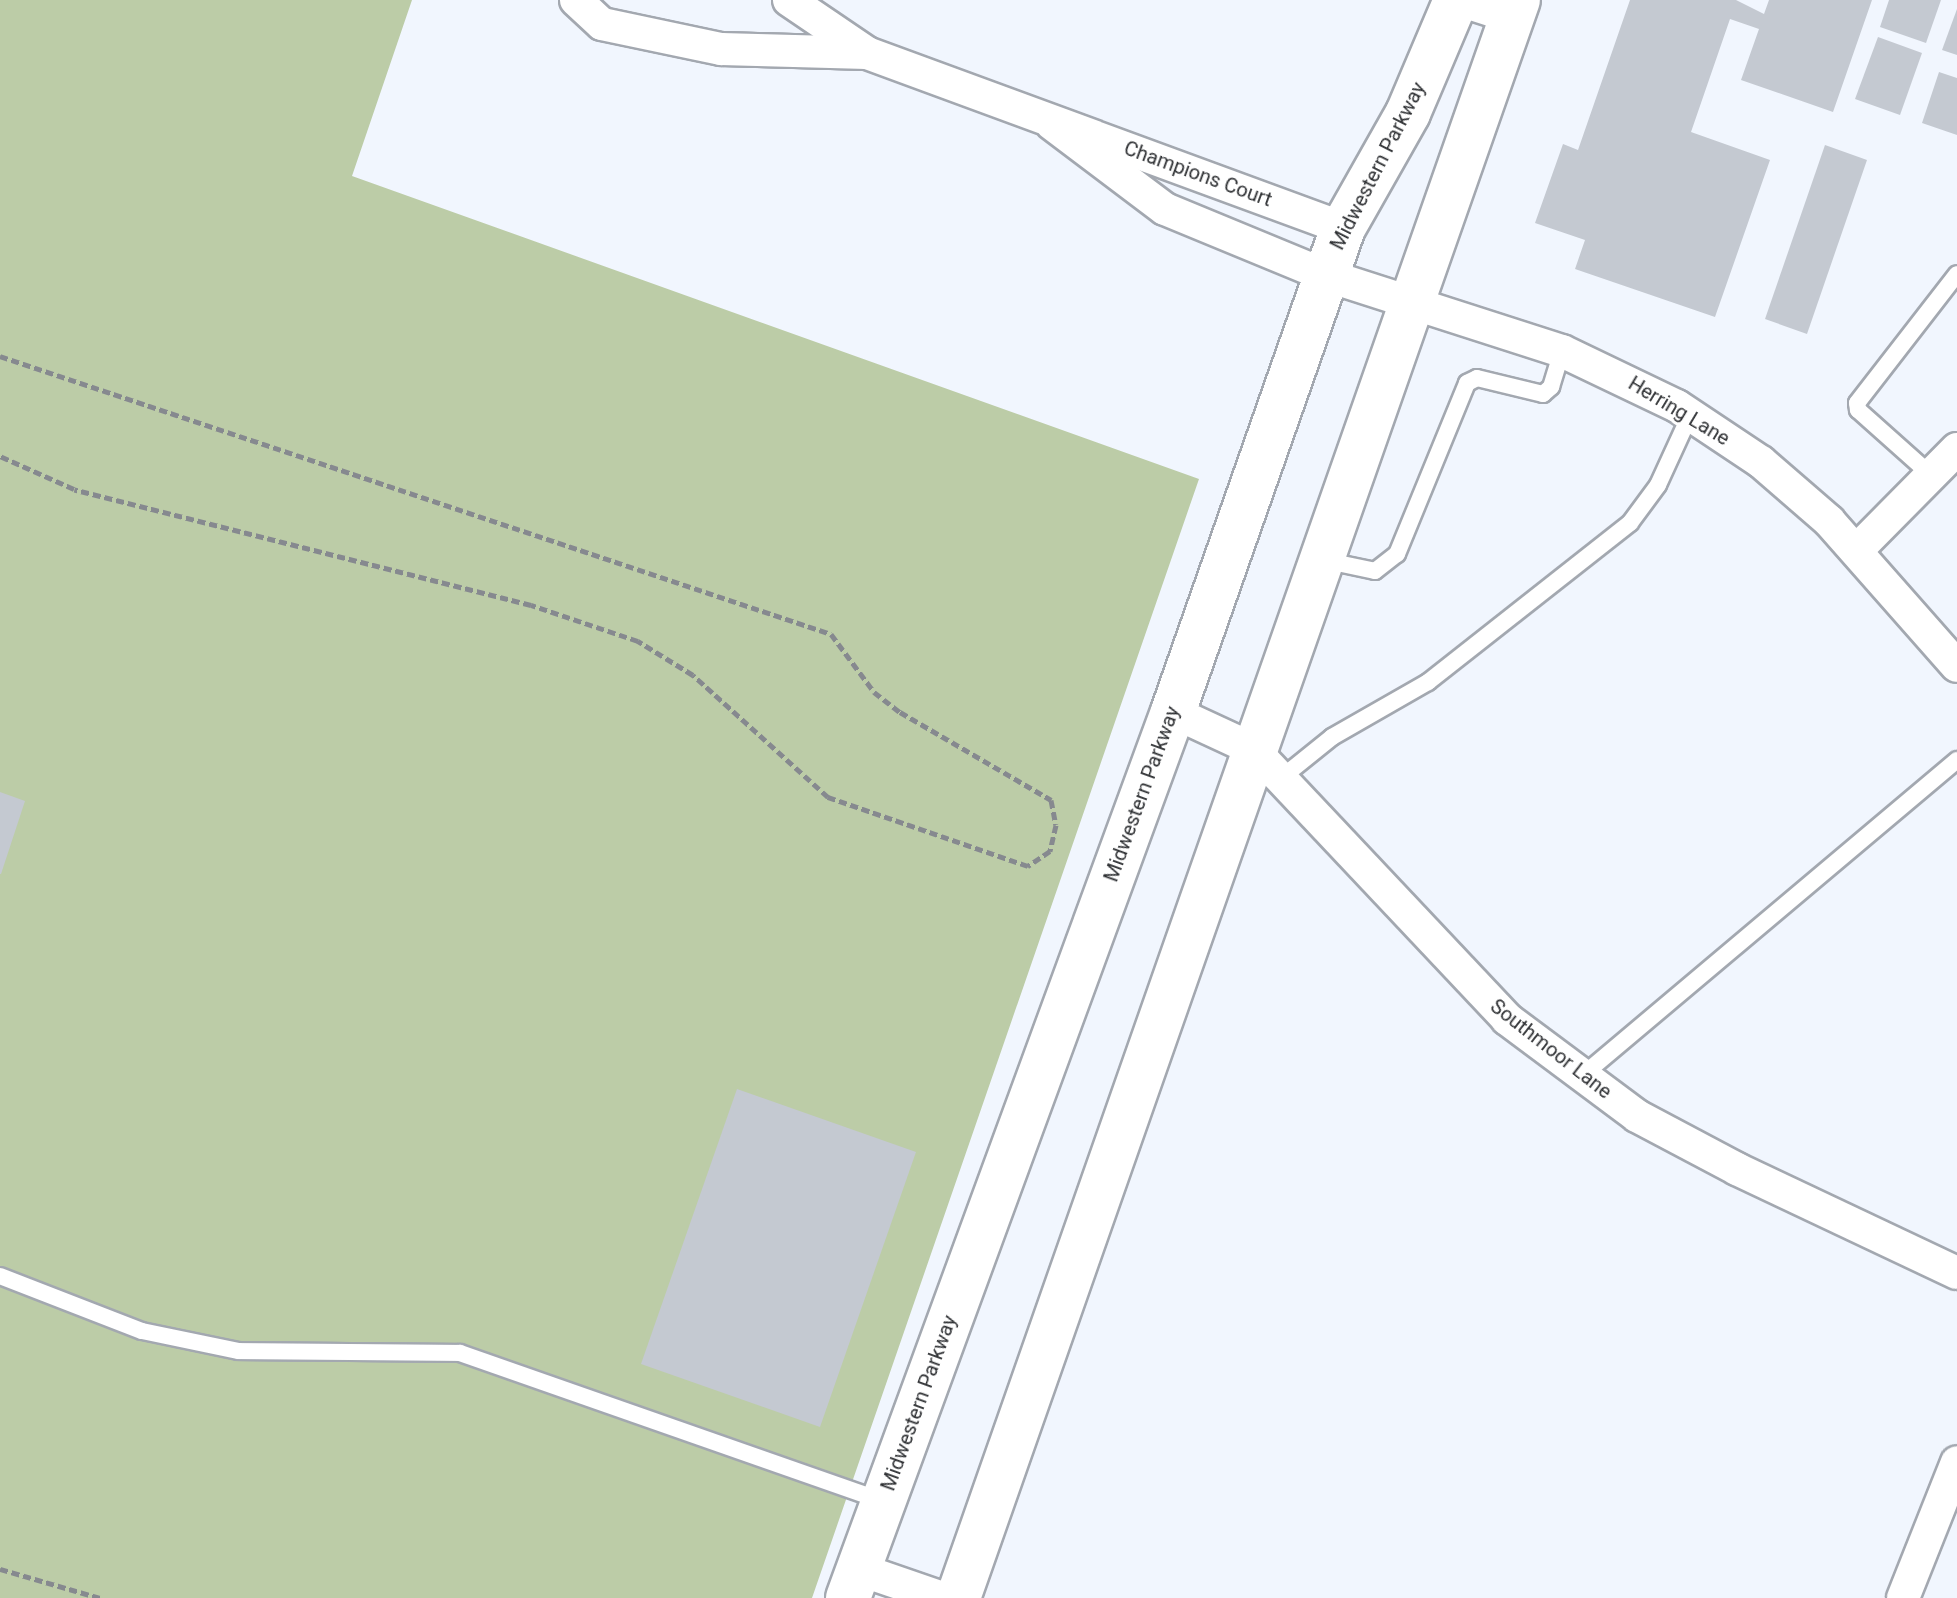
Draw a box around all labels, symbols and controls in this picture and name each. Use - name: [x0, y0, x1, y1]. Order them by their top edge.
- street label: Midwestern Parkway: [1325, 78, 1431, 254]
- street label: Champions Court: [1121, 136, 1275, 212]
- street label: Herring Lane: [1624, 371, 1734, 451]
- street label: Midwestern Parkway: [1099, 703, 1185, 885]
- street label: Southmoor Lane: [1486, 994, 1616, 1104]
- street label: Midwestern Parkway: [876, 1312, 962, 1494]

